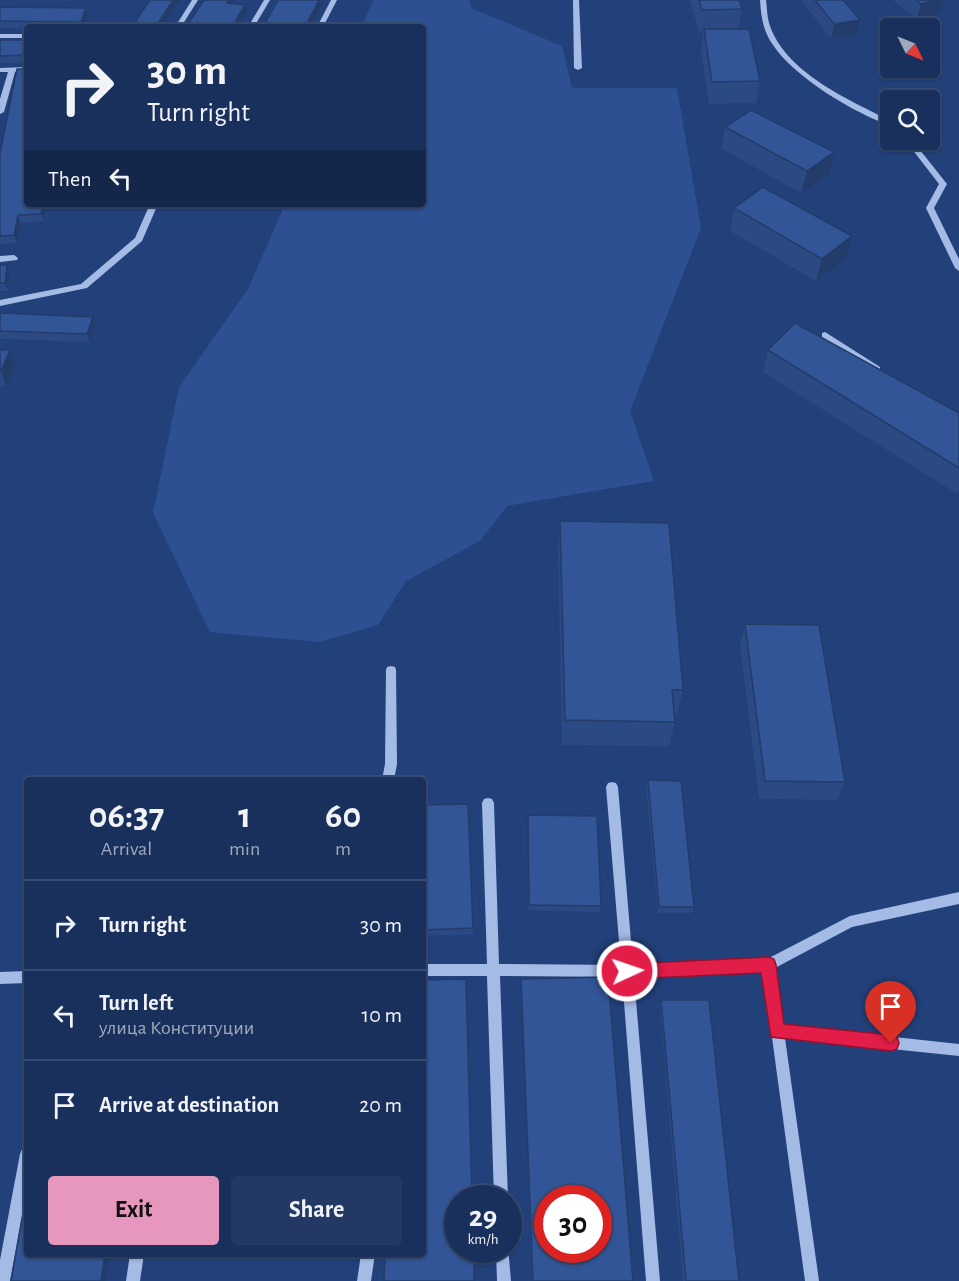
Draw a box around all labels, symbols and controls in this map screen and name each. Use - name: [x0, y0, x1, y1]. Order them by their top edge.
- north arrow: [880, 18, 940, 78]
- map controls: [880, 18, 940, 150]
- icon: right: [48, 48, 126, 126]
- text: 30 m: [147, 50, 227, 92]
- button: search: [880, 90, 940, 150]
- text: Turn right: [147, 99, 250, 126]
- icon: left: [104, 162, 137, 195]
- text: Then: [48, 168, 92, 190]
- text: 06:37: [89, 798, 164, 834]
- text: 1: [238, 798, 251, 834]
- text: 60: [325, 798, 361, 834]
- text: Arrival: [101, 839, 152, 859]
- text: min: [229, 839, 260, 859]
- text: m: [335, 839, 351, 859]
- icon: right: [48, 909, 81, 942]
- text: Turn right: [99, 914, 186, 936]
- text: 30 m: [360, 914, 402, 936]
- position arrow: [595, 939, 659, 1003]
- pin: [865, 981, 916, 1043]
- icon: arrive: [874, 990, 907, 1023]
- text: Turn left: [99, 992, 173, 1014]
- icon: left: [48, 999, 81, 1032]
- text: 10 m: [362, 1004, 402, 1026]
- text: улица Конституции: [99, 1018, 254, 1038]
- icon: arrive: [48, 1089, 81, 1122]
- text: Arrive at destination: [99, 1094, 279, 1116]
- text: 20 m: [359, 1094, 402, 1116]
- button: Exit: [48, 1176, 219, 1245]
- button: Share: [231, 1176, 402, 1245]
- speed limit sign: 30: [534, 1185, 612, 1263]
- text: 29: [469, 1202, 497, 1232]
- text: km/h: [468, 1232, 498, 1247]

